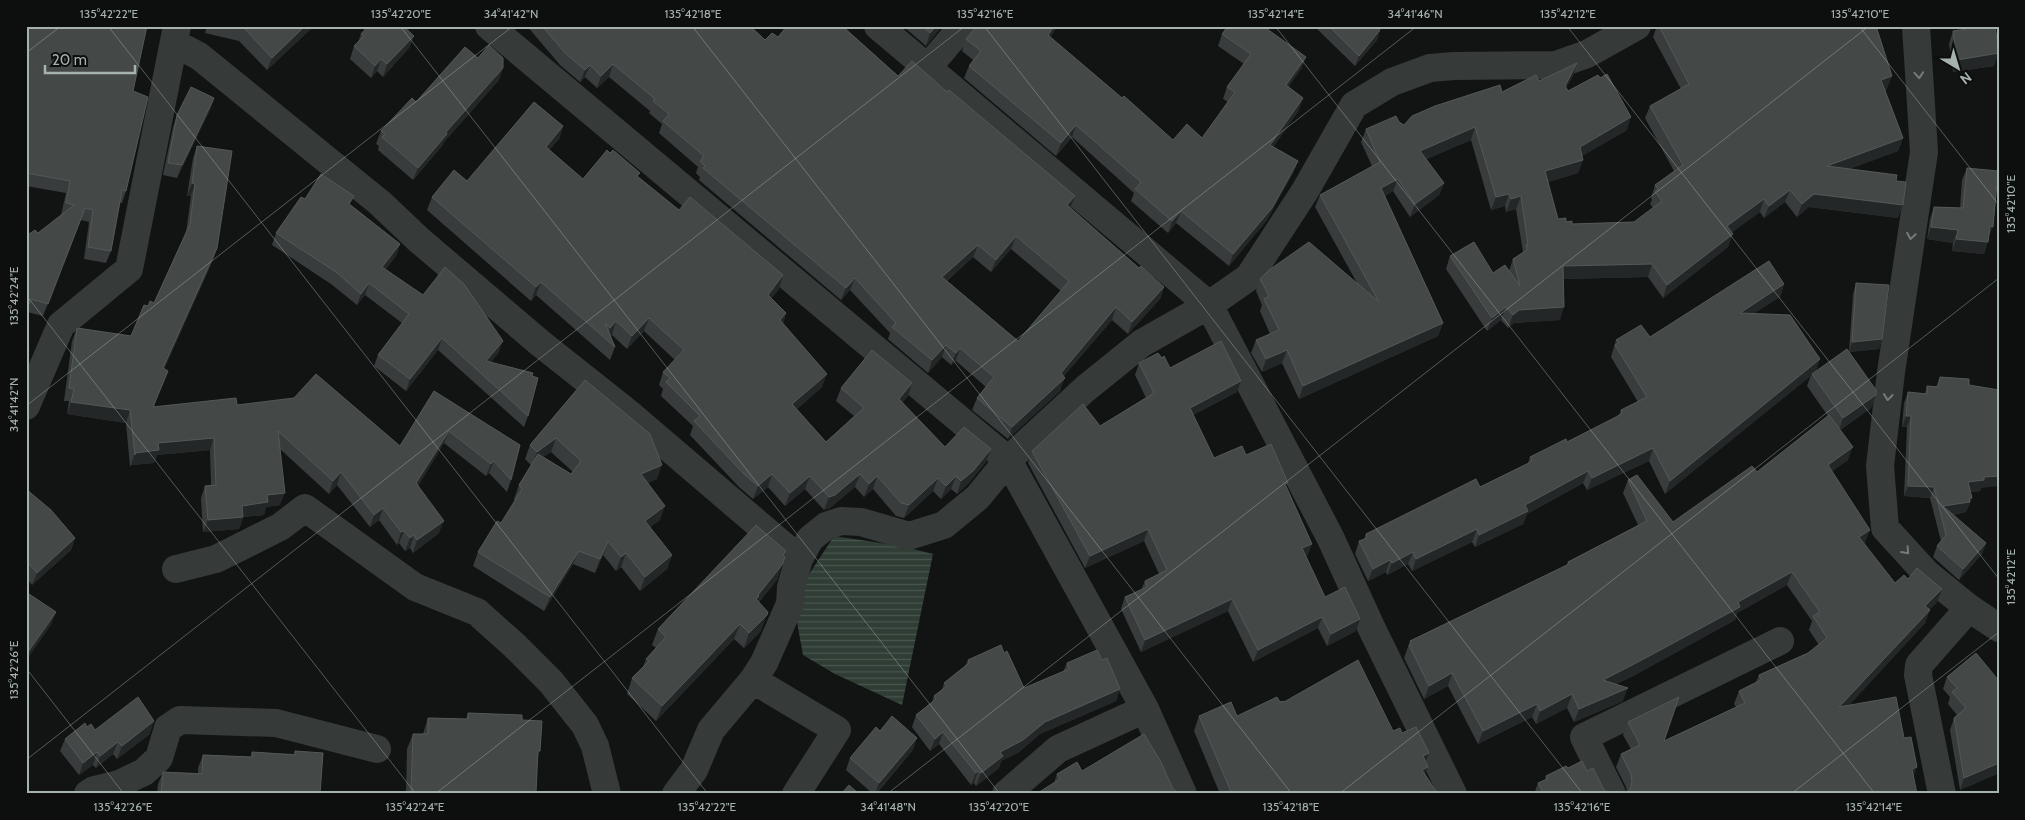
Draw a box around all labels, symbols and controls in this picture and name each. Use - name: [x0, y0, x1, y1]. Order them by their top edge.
- text: 135°42'22"E: [80, 6, 139, 21]
- text: 135°42'20"E: [371, 6, 432, 21]
- text: 34°41'42"N: [484, 6, 538, 21]
- text: 135°42'18"E: [664, 6, 722, 21]
- text: 135°42'16"E: [957, 6, 1014, 21]
- text: 135°42'14"E: [1248, 6, 1305, 21]
- text: 34°41'46"N: [1387, 6, 1443, 21]
- text: 135°42'12"E: [1540, 6, 1596, 21]
- text: 135°42'10"E: [1831, 6, 1889, 21]
- scale bar: [45, 42, 135, 74]
- north arrow: [1932, 42, 1982, 92]
- text: 20 m: [52, 51, 87, 69]
- text: N: [1957, 68, 1975, 88]
- one-way arrow: [1913, 71, 1924, 79]
- text: 135°42'10"E: [2003, 175, 2018, 233]
- one-way arrow: [1906, 233, 1917, 241]
- text: 135°42'24"E: [6, 266, 21, 325]
- text: 34°41'42"N: [6, 378, 21, 432]
- one-way arrow: [1883, 393, 1894, 401]
- one-way arrow: [1900, 545, 1909, 554]
- text: 135°42'12"E: [2003, 549, 2018, 605]
- text: 135°42'26"E: [6, 640, 21, 699]
- text: 135°42'26"E: [94, 799, 153, 814]
- text: 135°42'24"E: [386, 799, 445, 814]
- text: 135°42'22"E: [678, 799, 737, 814]
- text: 34°41'48"N: [860, 799, 916, 814]
- text: 135°42'20"E: [969, 799, 1030, 814]
- text: 135°42'18"E: [1262, 799, 1320, 814]
- text: 135°42'16"E: [1554, 799, 1611, 814]
- text: 135°42'14"E: [1846, 799, 1903, 814]

